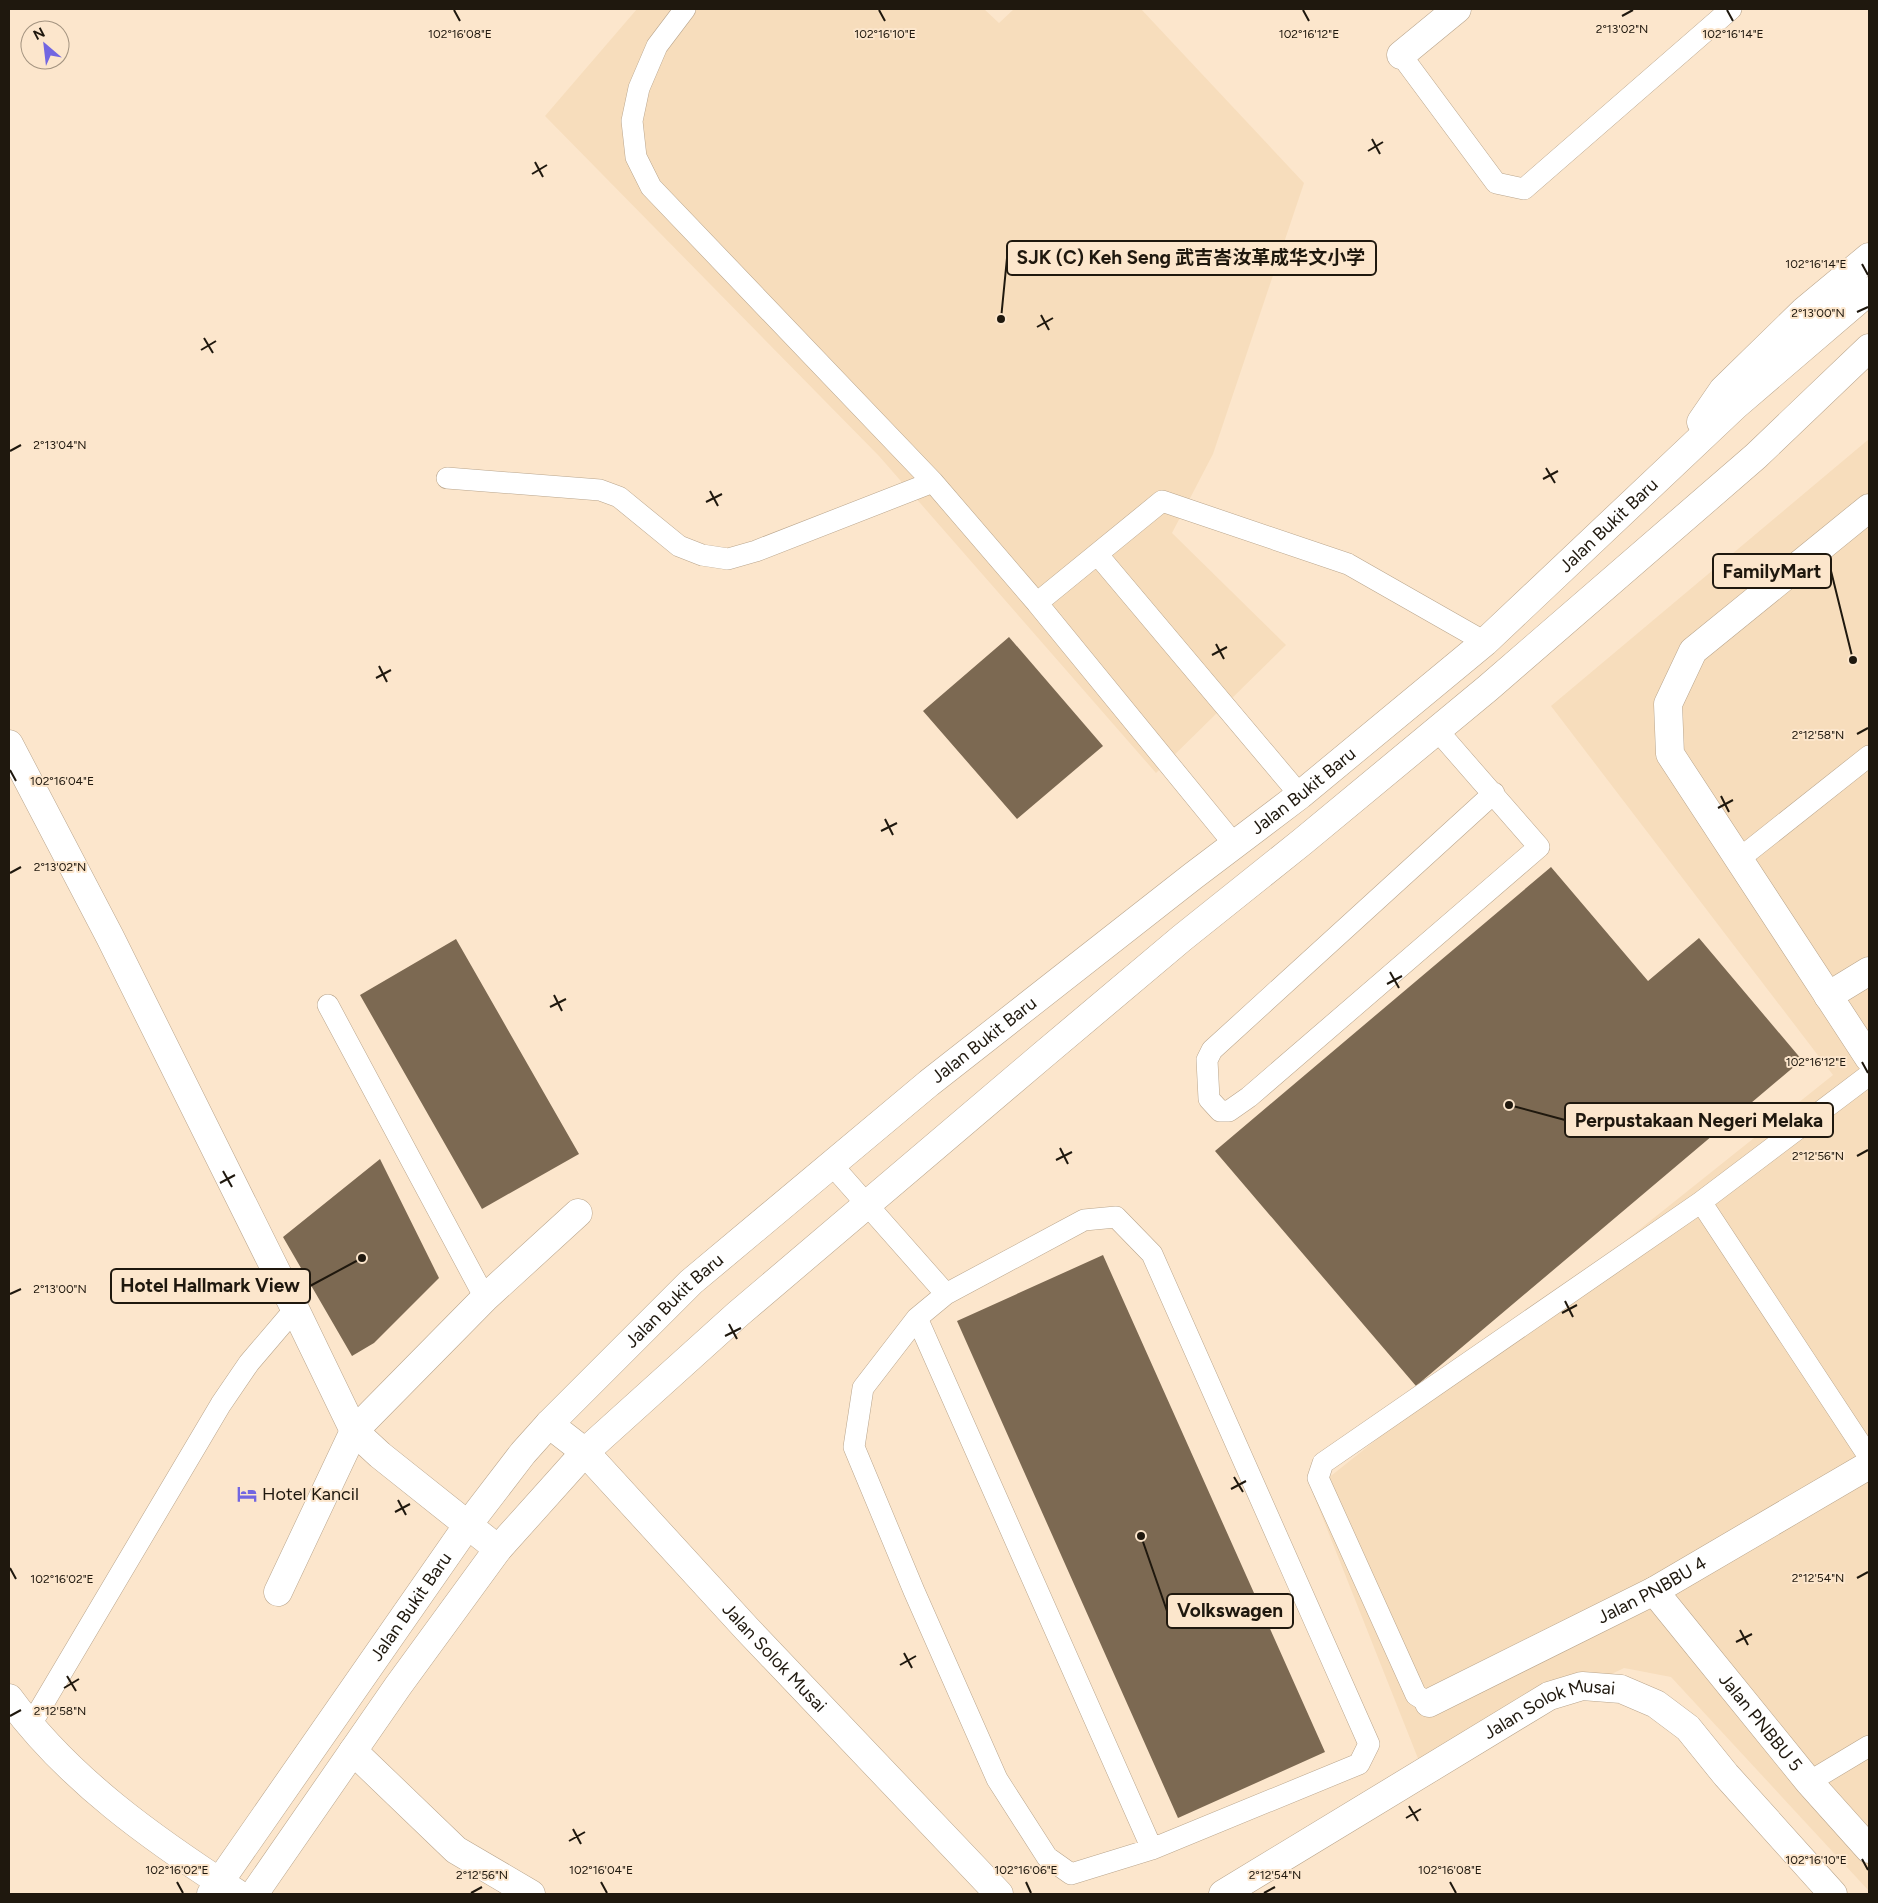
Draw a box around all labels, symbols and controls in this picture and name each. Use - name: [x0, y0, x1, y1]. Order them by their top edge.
- north arrow: [20, 20, 70, 70]
- text: 2°13'02"N: [1596, 22, 1648, 36]
- text: N: [30, 24, 48, 44]
- text: 102°16'08"E: [428, 27, 492, 41]
- text: 102°16'10"E: [854, 27, 916, 41]
- text: 102°16'12"E: [1279, 27, 1339, 41]
- text: 102°16'14"E: [1702, 27, 1764, 41]
- callout: SJK (C) Keh Seng 武吉峇汝革成华文小学: [1007, 241, 1376, 275]
- text: SJK (C) Keh Seng 武吉峇汝革成华文小学: [1017, 246, 1365, 269]
- text: 102°16'14"E: [1785, 257, 1847, 271]
- text: 2°13'00"N: [1791, 306, 1845, 320]
- text: 2°13'04"N: [33, 438, 87, 452]
- street label: Jalan Bukit Baru: [1555, 473, 1663, 577]
- callout: FamilyMart: [1713, 554, 1831, 588]
- text: FamilyMart: [1723, 560, 1822, 583]
- text: 2°12'58"N: [1792, 728, 1844, 742]
- street label: Jalan Bukit Baru: [1246, 743, 1360, 839]
- text: 102°16'04"E: [30, 774, 94, 788]
- text: 2°13'02"N: [34, 860, 86, 874]
- street label: Jalan Bukit Baru: [927, 992, 1041, 1088]
- text: 102°16'12"E: [1786, 1055, 1846, 1069]
- callout: Perpustakaan Negeri Melaka: [1565, 1103, 1833, 1137]
- text: Perpustakaan Negeri Melaka: [1575, 1109, 1823, 1132]
- text: 2°12'56"N: [1792, 1149, 1844, 1163]
- street label: Jalan Bukit Baru: [620, 1249, 728, 1353]
- callout: Hotel Hallmark View: [111, 1269, 310, 1303]
- text: Hotel Hallmark View: [120, 1274, 300, 1297]
- text: 2°13'00"N: [33, 1282, 87, 1296]
- hotel icon: Hotel Kancil: [236, 1483, 258, 1505]
- place label: Hotel Kancil: [262, 1483, 359, 1505]
- street label: Jalan Bukit Baru: [365, 1548, 456, 1665]
- street label: Jalan PNBBU 4: [1594, 1552, 1711, 1628]
- text: 2°12'54"N: [1792, 1571, 1844, 1585]
- text: 102°16'02"E: [30, 1572, 94, 1586]
- callout: Volkswagen: [1167, 1594, 1293, 1628]
- street label: Jalan Solok Musai: [717, 1598, 831, 1717]
- text: Volkswagen: [1177, 1599, 1283, 1622]
- street label: Jalan PNBBU 5: [1714, 1669, 1807, 1776]
- street label: Jalan Solok Musai: [1480, 1675, 1616, 1744]
- text: 2°12'58"N: [34, 1704, 86, 1718]
- text: 102°16'10"E: [1785, 1853, 1847, 1867]
- text: 102°16'02"E: [145, 1863, 209, 1877]
- text: 102°16'04"E: [569, 1863, 633, 1877]
- text: 102°16'06"E: [994, 1863, 1058, 1877]
- text: 102°16'08"E: [1418, 1863, 1482, 1877]
- text: 2°12'56"N: [456, 1868, 508, 1882]
- text: 2°12'54"N: [1249, 1868, 1301, 1882]

